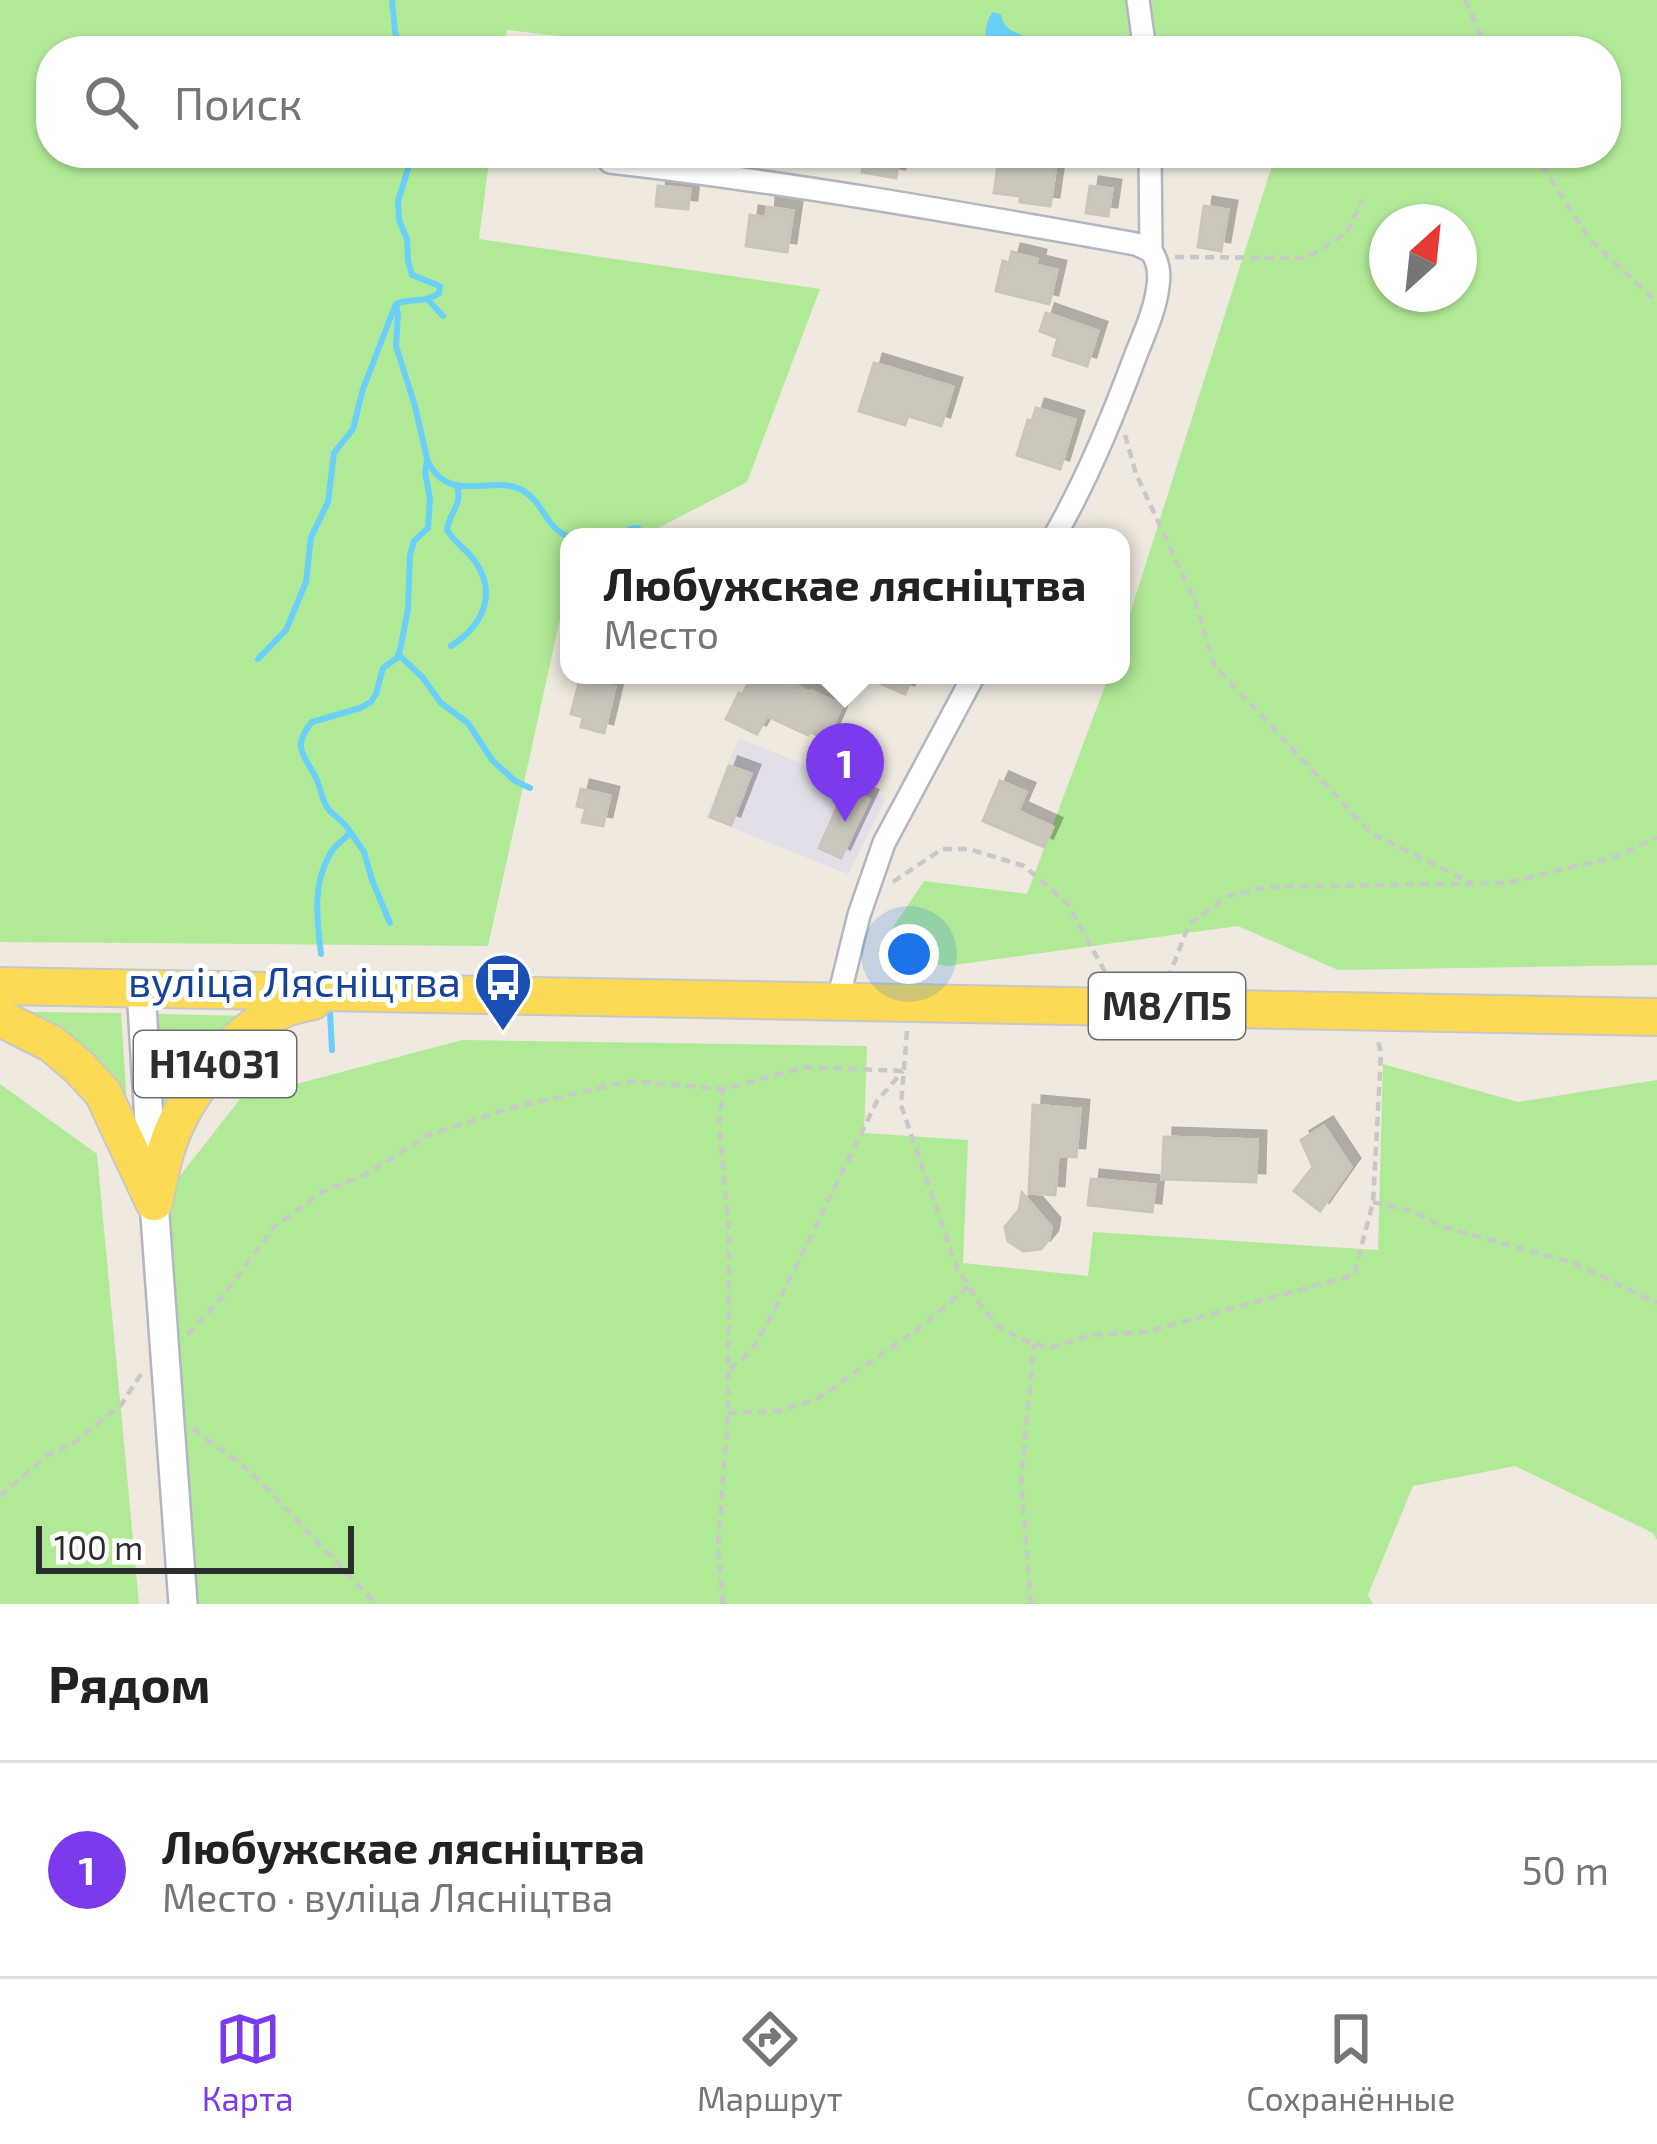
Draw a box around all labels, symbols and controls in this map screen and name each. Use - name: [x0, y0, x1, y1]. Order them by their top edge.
- search box: [36, 36, 1621, 168]
- icon: search: [78, 69, 144, 135]
- text: Поиск: [174, 75, 302, 129]
- north arrow: [1369, 204, 1477, 312]
- popup: [560, 528, 1130, 684]
- text: Любужскае лясніцтва: [603, 556, 1087, 610]
- text: Место: [603, 610, 719, 657]
- pin: 1: [806, 723, 884, 822]
- your location: [879, 924, 939, 984]
- bus stop icon: вуліца Лясніцтва: [472, 951, 534, 1033]
- place label: вуліца Лясніцтва: [128, 955, 461, 1006]
- road number: М8/П5: [1089, 973, 1245, 1039]
- road number: Н14031: [134, 1031, 296, 1097]
- scale bar: [36, 1520, 354, 1573]
- text: 100 m: [54, 1527, 143, 1567]
- text: Рядом: [48, 1652, 211, 1713]
- text: Любужскае лясніцтва: [162, 1819, 645, 1873]
- text: 1: [79, 1846, 95, 1893]
- text: 50 m: [1522, 1846, 1609, 1893]
- text: Место · вуліца Лясніцтва: [162, 1873, 613, 1920]
- tab: Карта: [202, 2006, 293, 2118]
- tab: Маршрут: [697, 2006, 843, 2118]
- tab: Сохранённые: [1246, 2006, 1455, 2118]

